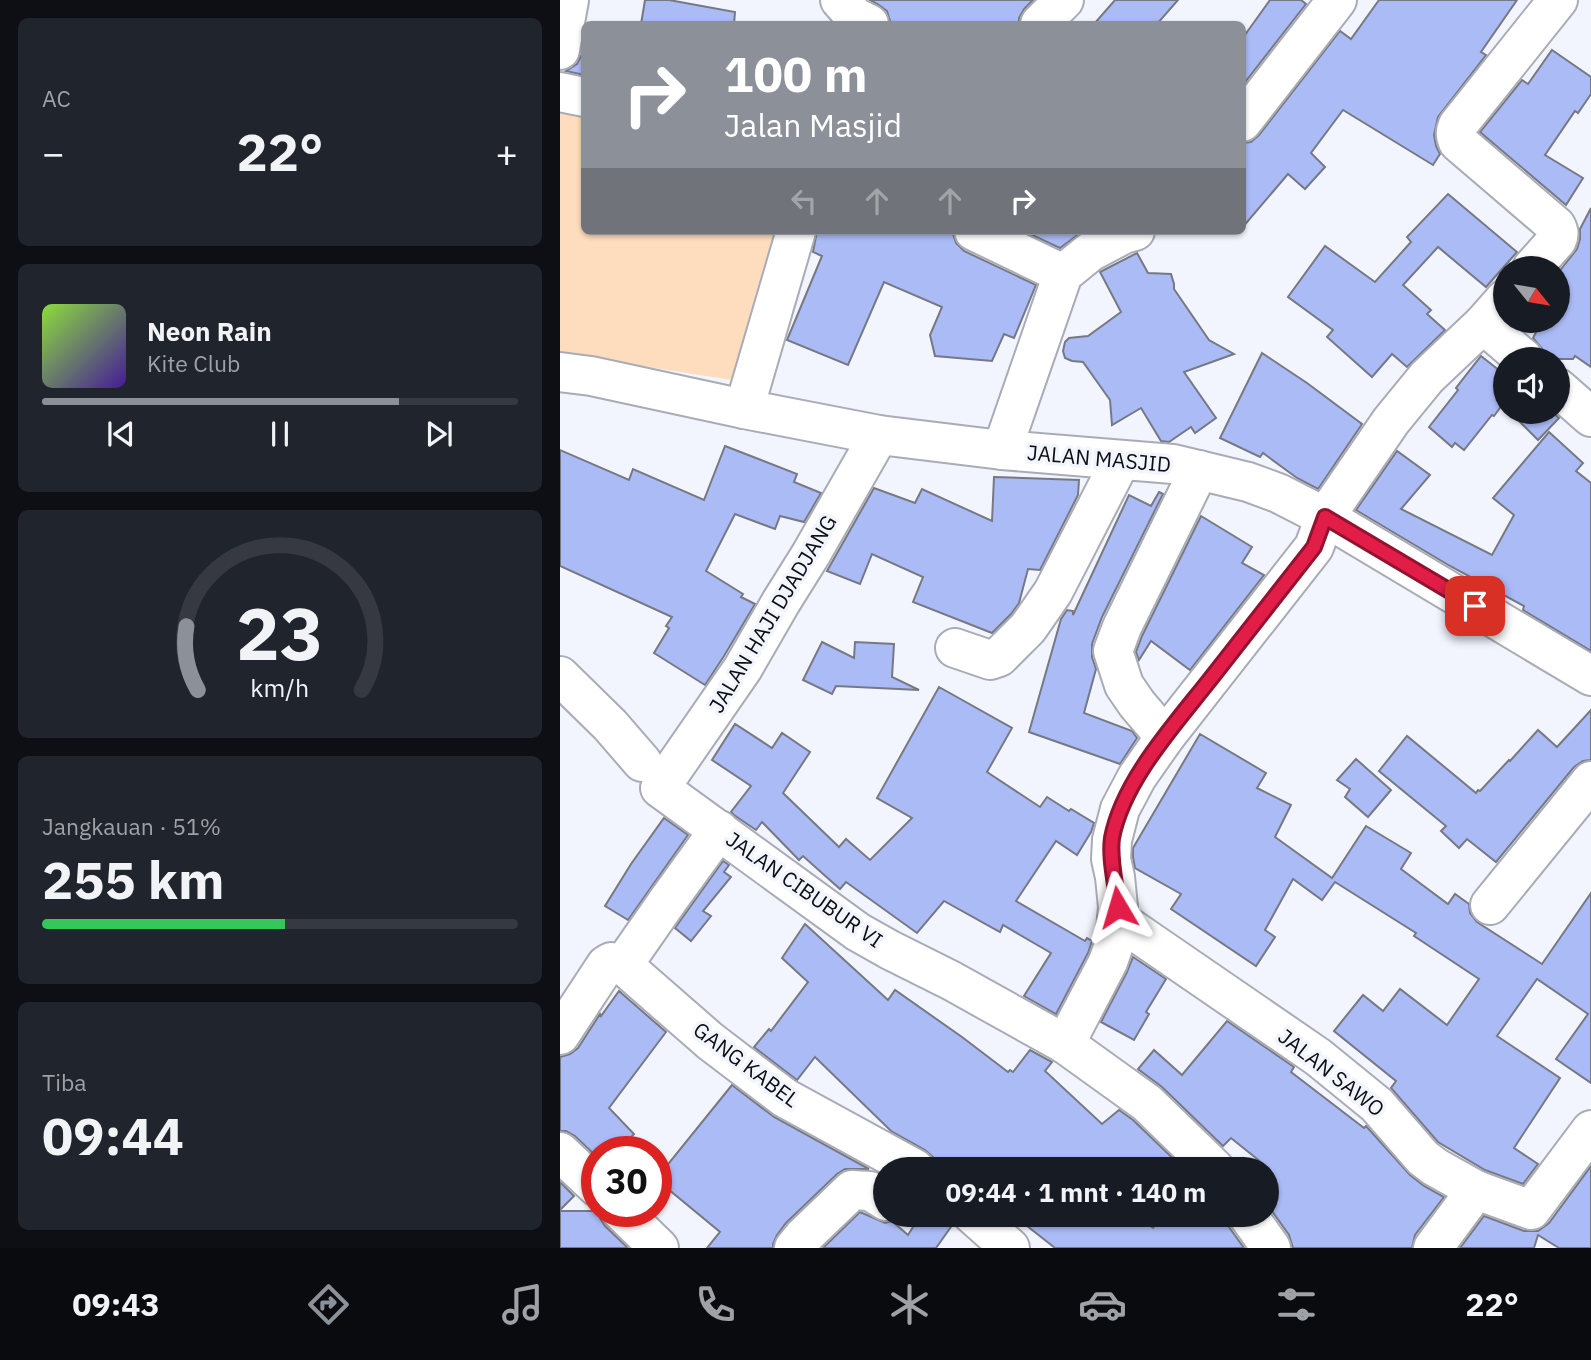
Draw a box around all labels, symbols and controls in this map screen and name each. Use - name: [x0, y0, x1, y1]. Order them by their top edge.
- text: 100 m: [724, 42, 868, 105]
- icon: right: [609, 49, 700, 140]
- text: AC: [42, 83, 71, 113]
- text: Jalan Masjid: [724, 104, 902, 146]
- text: 22°: [237, 118, 323, 185]
- text: −: [42, 128, 65, 177]
- text: +: [495, 128, 518, 177]
- icon: left: [785, 182, 823, 220]
- icon: ahead: [858, 182, 896, 220]
- icon: ahead: [931, 182, 969, 220]
- icon: right: [1004, 182, 1042, 220]
- north arrow: [1493, 256, 1570, 332]
- map controls: [1493, 256, 1570, 424]
- text: Neon Rain: [147, 314, 272, 348]
- button: sound: [1493, 347, 1570, 424]
- text: Kite Club: [147, 348, 240, 378]
- icon: previous: [102, 415, 140, 453]
- icon: pause: [261, 415, 299, 453]
- icon: next: [420, 415, 458, 453]
- street label: JALAN MASJID: [1026, 438, 1172, 478]
- street label: JALAN HAJI DJADJANG: [702, 509, 842, 717]
- pin: [1445, 576, 1505, 636]
- text: 23: [236, 585, 324, 680]
- icon: arrive: [1456, 587, 1494, 625]
- text: km/h: [251, 671, 309, 704]
- text: Jangkauan · 51%: [42, 811, 221, 841]
- street label: JALAN CIBUBUR VI: [721, 825, 888, 954]
- text: 255 km: [42, 846, 224, 913]
- position arrow: [1081, 870, 1155, 944]
- street label: GANG KABEL: [688, 1015, 805, 1113]
- street label: JALAN SAWO: [1273, 1022, 1390, 1122]
- text: Tiba: [42, 1067, 87, 1097]
- text: 09:44: [42, 1102, 184, 1169]
- speed limit sign: 30: [581, 1136, 672, 1227]
- text: 09:44 · 1 mnt · 140 m: [946, 1175, 1206, 1209]
- icon: directions: [304, 1280, 353, 1329]
- icon: music: [498, 1280, 547, 1329]
- icon: phone: [691, 1280, 740, 1329]
- icon: climate: [885, 1280, 934, 1329]
- icon: car: [1078, 1280, 1127, 1329]
- icon: filters: [1272, 1280, 1321, 1329]
- text: 09:43: [72, 1283, 160, 1325]
- text: 22°: [1465, 1283, 1519, 1325]

